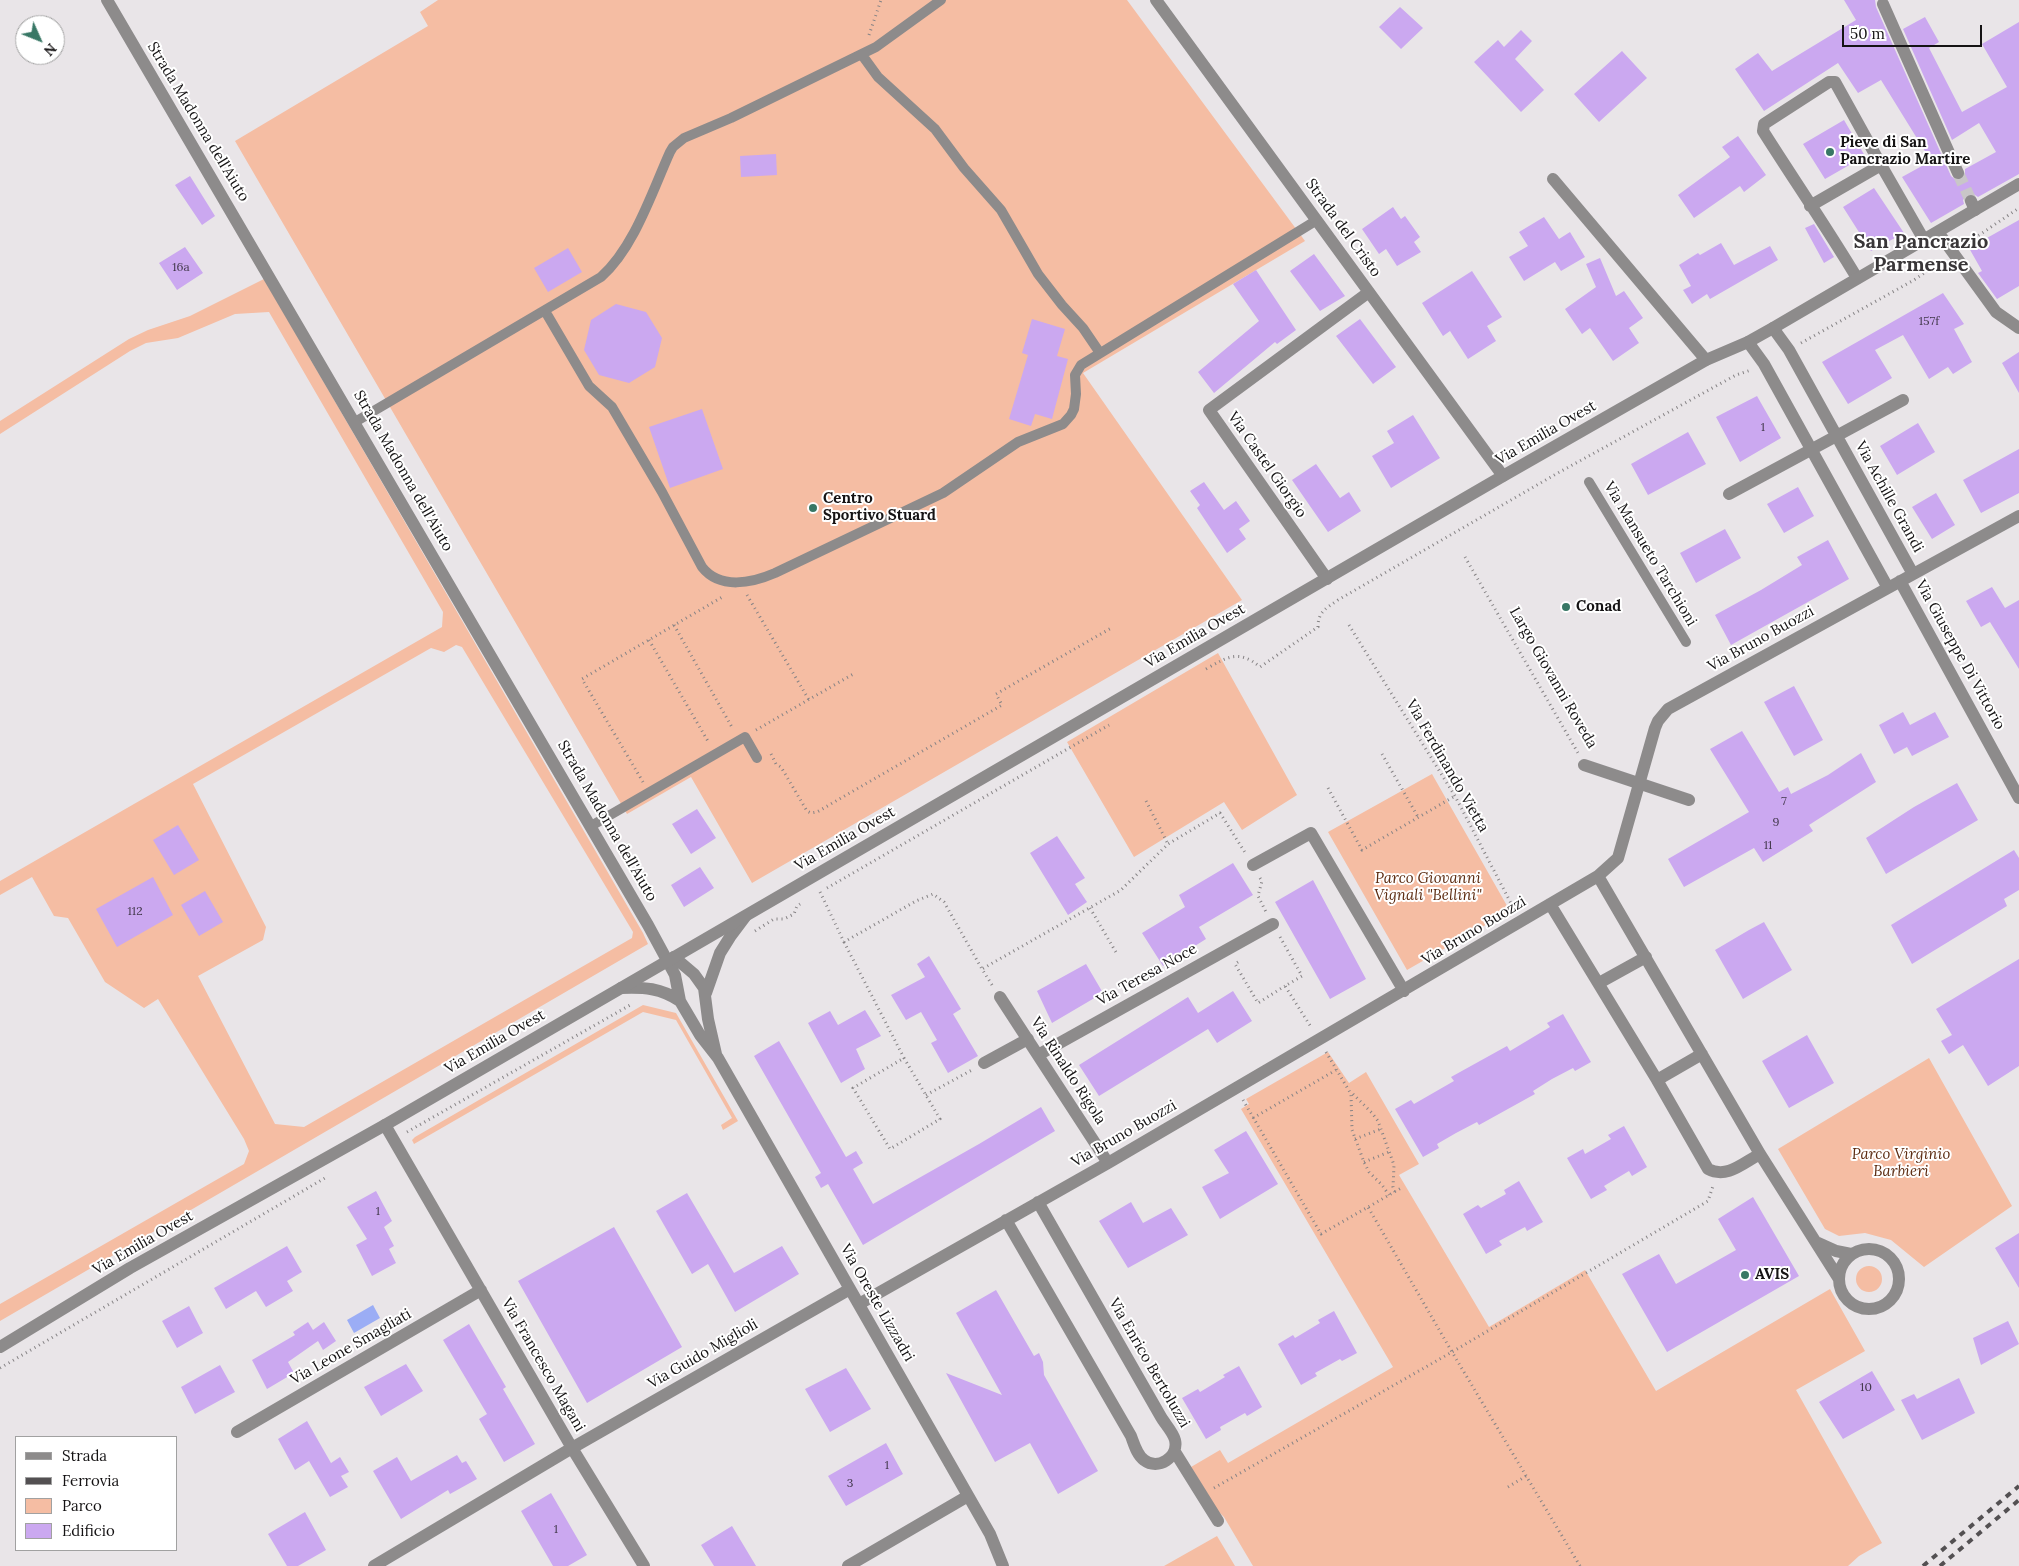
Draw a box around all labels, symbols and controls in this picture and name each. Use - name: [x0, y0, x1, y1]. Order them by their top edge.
- north arrow: [15, 15, 65, 65]
- scale bar: [1844, 15, 1984, 47]
- text: 50 m: [1850, 24, 1885, 43]
- street label: Strada Madonna dell'Aiuto: [143, 39, 253, 205]
- text: N: [40, 40, 60, 60]
- place label: Pieve di San Pancrazio Martire: [1840, 134, 1970, 169]
- marker: Pieve di San Pancrazio Martire: [1824, 146, 1836, 158]
- street label: Strada del Cristo: [1301, 175, 1385, 281]
- district label: San Pancrazio Parmense: [1854, 230, 1988, 277]
- house number: 16a: [172, 261, 190, 275]
- house number: 157f: [1919, 315, 1939, 329]
- street label: Strada Madonna dell'Aiuto: [349, 387, 457, 555]
- street label: Via Emilia Ovest: [1493, 397, 1599, 469]
- street label: Via Castel Giorgio: [1224, 409, 1310, 521]
- house number: 1: [1761, 421, 1765, 435]
- street label: Via Achille Grandi: [1851, 438, 1927, 556]
- street label: Via Mansueto Tarchioni: [1600, 479, 1700, 629]
- place label: Centro Sportivo Stuard: [823, 490, 936, 525]
- marker: Centro Sportivo Stuard: [807, 502, 819, 514]
- street label: Via Giuseppe Di Vittorio: [1911, 577, 2009, 733]
- place label: Conad: [1576, 598, 1621, 616]
- street label: Via Emilia Ovest: [1142, 600, 1248, 672]
- marker: Conad: [1560, 601, 1572, 613]
- street label: Via Bruno Buozzi: [1705, 602, 1817, 676]
- street label: Largo Giovanni Roveda: [1505, 604, 1601, 752]
- street label: Via Ferdinando Vietta: [1402, 696, 1492, 836]
- street label: Strada Madonna dell'Aiuto: [553, 737, 661, 905]
- house number: 7: [1781, 795, 1787, 809]
- street label: Via Emilia Ovest: [792, 803, 898, 875]
- house number: 9: [1773, 816, 1779, 830]
- house number: 11: [1764, 839, 1772, 853]
- park label: Parco Giovanni Vignali "Bellini": [1374, 870, 1482, 905]
- street label: Via Bruno Buozzi: [1419, 893, 1529, 969]
- house number: 112: [127, 905, 143, 919]
- street label: Via Teresa Noce: [1094, 940, 1200, 1010]
- street label: Via Emilia Ovest: [442, 1006, 548, 1078]
- street label: Via Rinaldo Rigola: [1027, 1014, 1109, 1128]
- street label: Via Bruno Buozzi: [1068, 1097, 1180, 1171]
- park label: Parco Virginio Barbieri: [1852, 1146, 1950, 1181]
- house number: 1: [376, 1205, 380, 1219]
- street label: Via Emilia Ovest: [90, 1207, 196, 1279]
- street label: Via Oreste Lizzadri: [836, 1241, 918, 1365]
- place label: AVIS: [1755, 1266, 1789, 1284]
- marker: AVIS: [1739, 1269, 1751, 1281]
- street label: Via Francesco Magani: [497, 1295, 589, 1435]
- street label: Via Enrico Bertoluzzi: [1105, 1295, 1193, 1431]
- street label: Via Leone Smagliati: [287, 1305, 415, 1389]
- street label: Via Guido Miglioli: [645, 1315, 761, 1393]
- house number: 10: [1860, 1381, 1872, 1395]
- legend: [15, 1436, 178, 1551]
- text: Strada: [62, 1446, 107, 1465]
- house number: 1: [885, 1459, 889, 1473]
- text: Ferrovia: [62, 1471, 119, 1490]
- house number: 3: [847, 1477, 853, 1491]
- text: Parco: [62, 1496, 102, 1515]
- text: Edificio: [62, 1521, 115, 1540]
- house number: 1: [554, 1523, 558, 1537]

